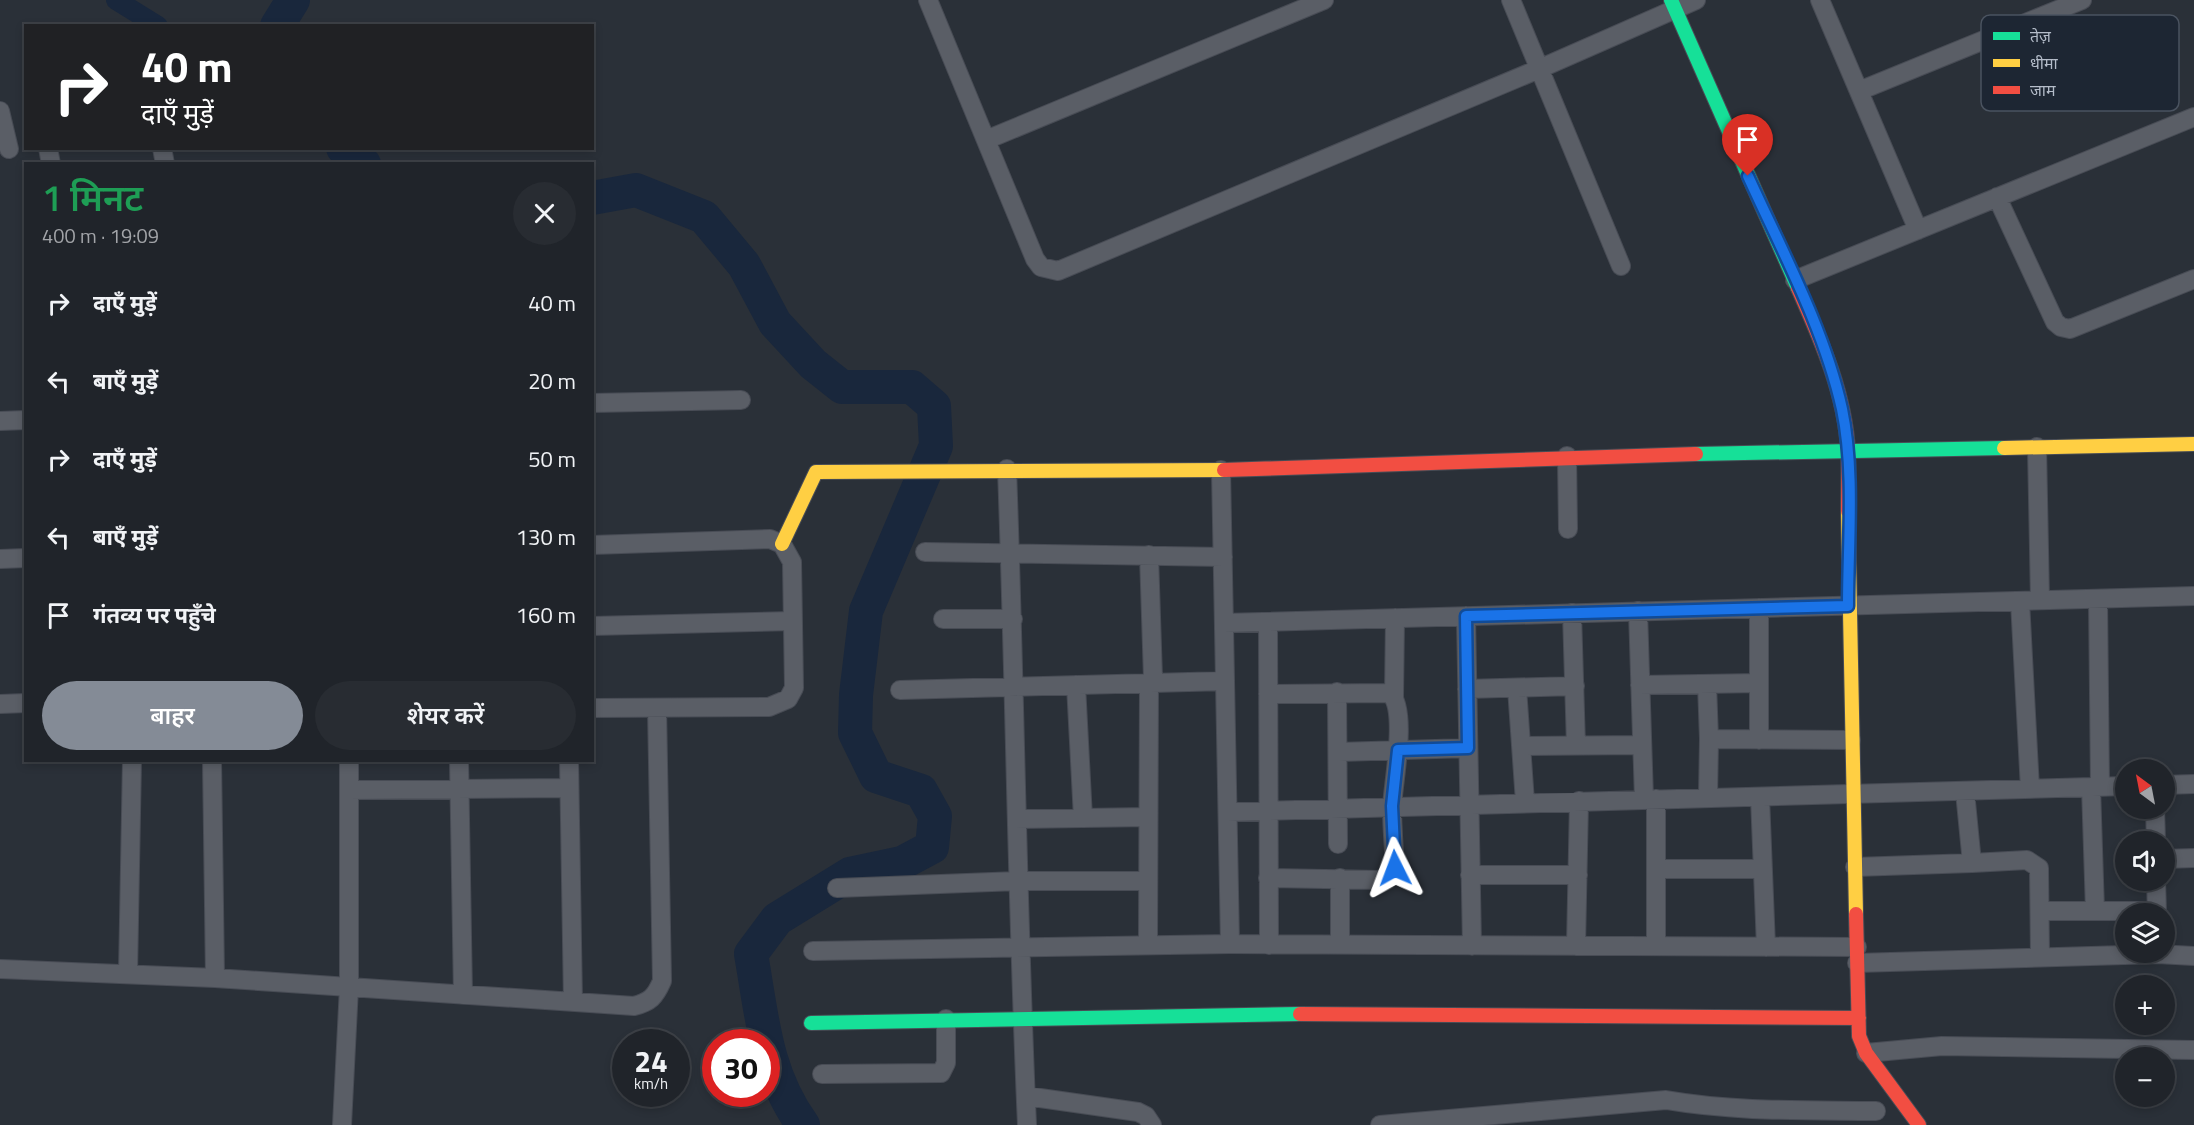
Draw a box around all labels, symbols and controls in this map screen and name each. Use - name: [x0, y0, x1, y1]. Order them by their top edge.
- legend: [1981, 15, 2179, 111]
- text: तेज़: [2030, 24, 2052, 48]
- text: 40 m: [141, 34, 233, 98]
- icon: right: [42, 48, 120, 126]
- text: धीमा: [2030, 51, 2059, 75]
- text: जाम: [2030, 78, 2056, 102]
- text: दाएँ मुड़ें: [141, 92, 214, 133]
- pin: [1722, 114, 1773, 176]
- icon: arrive: [1731, 123, 1764, 156]
- text: 1 मिनट: [42, 170, 143, 225]
- button: close: [513, 182, 576, 245]
- text: 400 m · 19:09: [42, 220, 159, 251]
- text: दाएँ मुड़ें: [93, 286, 157, 320]
- text: 40 m: [528, 286, 576, 320]
- icon: right: [42, 287, 75, 320]
- text: बाएँ मुड़ें: [93, 364, 158, 398]
- text: 20 m: [528, 364, 576, 398]
- icon: left: [42, 365, 75, 398]
- text: दाएँ मुड़ें: [93, 442, 157, 476]
- text: 50 m: [528, 442, 576, 476]
- icon: right: [42, 443, 75, 476]
- text: बाएँ मुड़ें: [93, 520, 158, 554]
- text: 130 m: [516, 520, 576, 554]
- icon: left: [42, 521, 75, 554]
- text: गंतव्य पर पहुँचे: [93, 598, 216, 632]
- text: 160 m: [516, 598, 576, 632]
- icon: arrive: [42, 599, 75, 632]
- button: बाहर: [42, 681, 303, 750]
- button: शेयर करें: [315, 681, 576, 750]
- north arrow: [2115, 759, 2175, 819]
- map controls: [2115, 759, 2175, 1107]
- button: sound: [2115, 831, 2175, 891]
- position arrow: [1363, 836, 1427, 900]
- button: layers: [2115, 903, 2175, 963]
- button: +: [2115, 975, 2175, 1035]
- speed limit sign: 30: [702, 1029, 780, 1107]
- text: 24: [634, 1038, 668, 1084]
- button: −: [2115, 1047, 2175, 1107]
- text: km/h: [634, 1072, 668, 1095]

